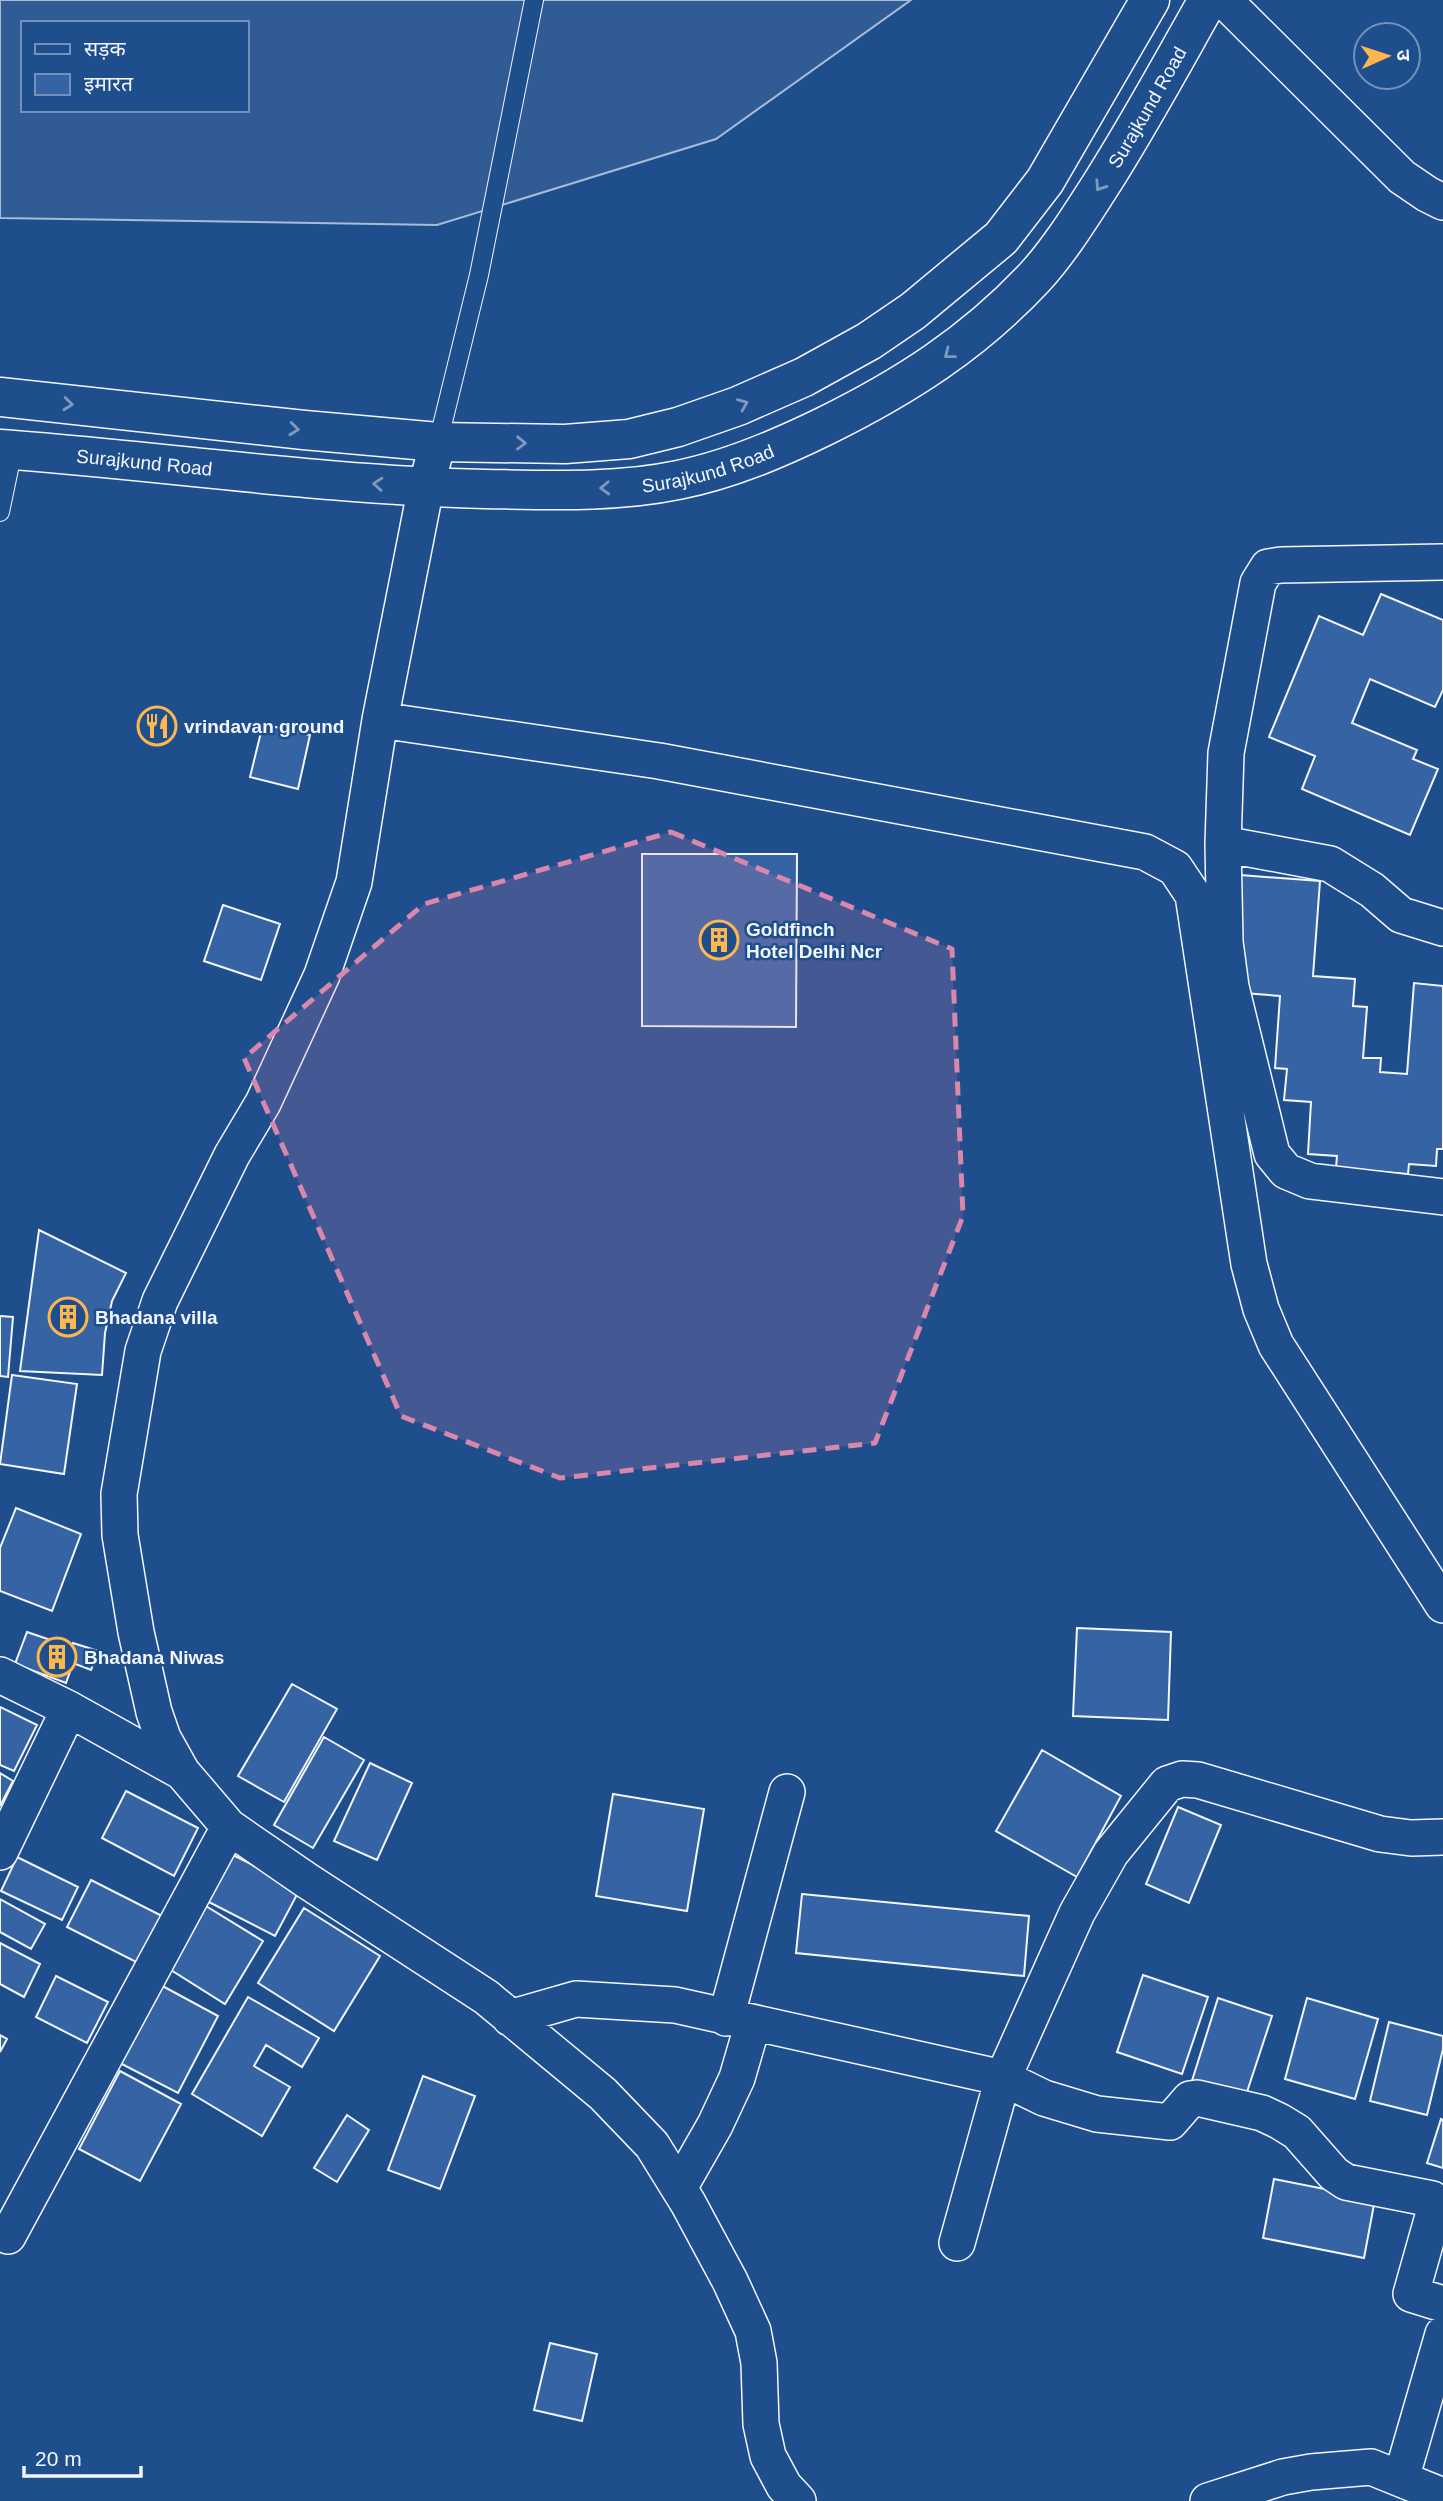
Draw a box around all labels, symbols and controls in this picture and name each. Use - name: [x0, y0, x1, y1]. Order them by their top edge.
- legend: [21, 21, 248, 112]
- north arrow: [1352, 21, 1422, 91]
- text: सड़क: [84, 37, 126, 60]
- street label: Surajkund Road: [1104, 43, 1191, 172]
- text: उ: [1393, 49, 1414, 62]
- text: इमारत: [84, 72, 134, 95]
- one-way arrow: [1096, 178, 1109, 191]
- one-way arrow: [944, 345, 957, 358]
- one-way arrow: [63, 396, 74, 411]
- one-way arrow: [735, 398, 748, 412]
- one-way arrow: [289, 421, 300, 436]
- one-way arrow: [516, 435, 527, 451]
- street label: Surajkund Road: [641, 441, 777, 497]
- street label: Surajkund Road: [76, 445, 213, 480]
- one-way arrow: [372, 477, 383, 492]
- one-way arrow: [599, 480, 610, 495]
- restaurant icon: vrindavan ground: [136, 705, 178, 747]
- place label: vrindavan ground: [184, 716, 344, 737]
- building icon: Goldfinch Hotel Delhi Ncr: [698, 919, 740, 961]
- place label: Goldfinch Hotel Delhi Ncr: [746, 919, 883, 962]
- building icon: Bhadana villa: [47, 1296, 89, 1338]
- place label: Bhadana villa: [95, 1307, 218, 1328]
- building icon: Bhadana Niwas: [36, 1636, 78, 1678]
- place label: Bhadana Niwas: [84, 1647, 224, 1668]
- scale bar: [24, 2434, 142, 2478]
- text: 20 m: [35, 2447, 82, 2470]

